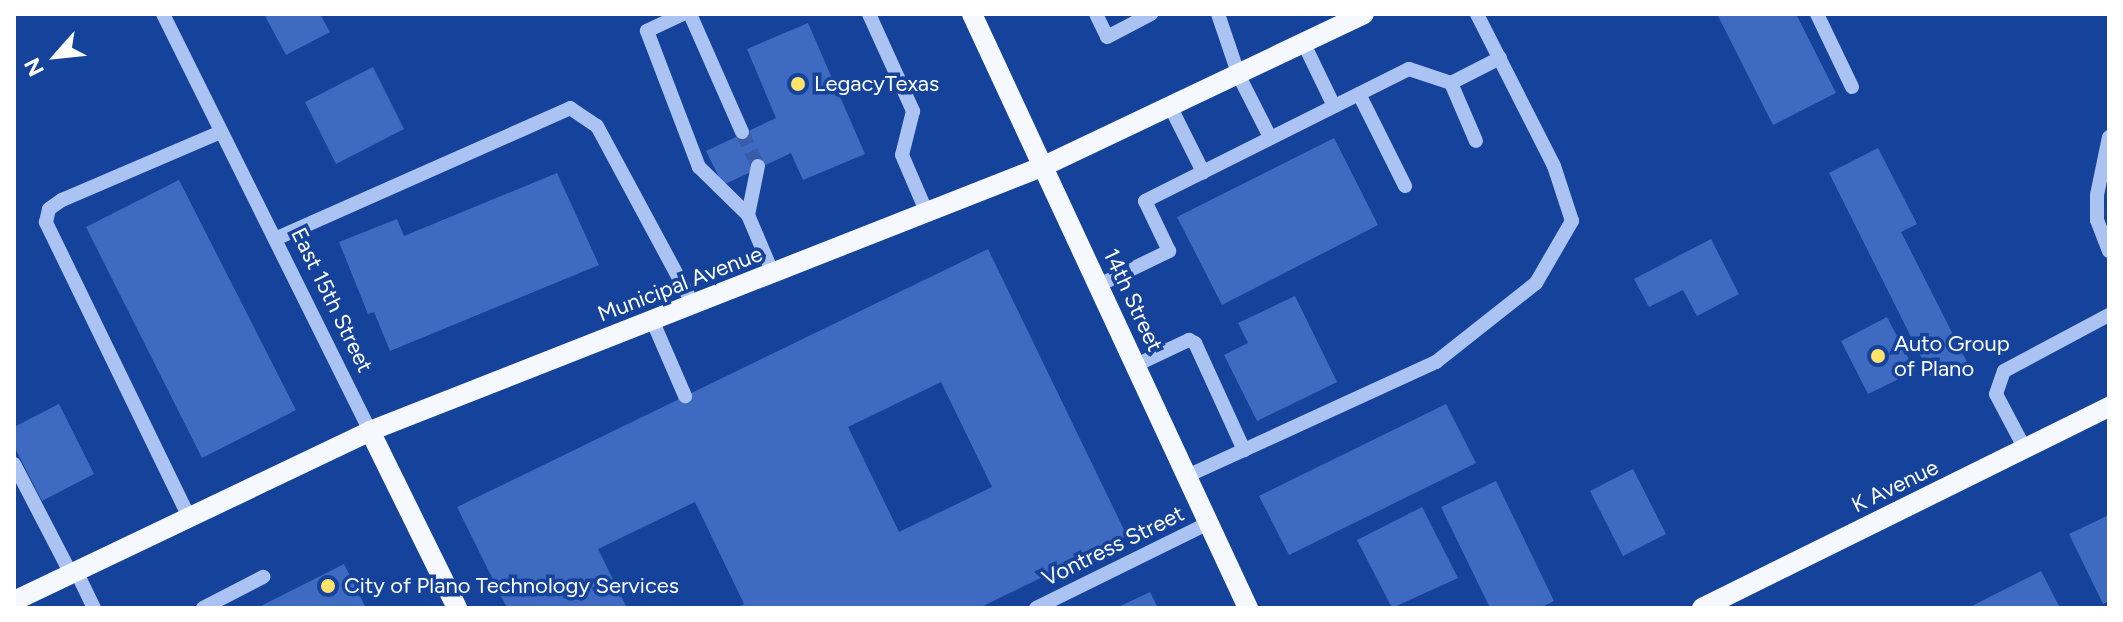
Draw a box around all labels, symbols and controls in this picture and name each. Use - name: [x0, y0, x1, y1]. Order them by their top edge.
- north arrow: [16, 16, 96, 96]
- text: N: [18, 53, 50, 81]
- place label: LegacyTexas: [814, 71, 939, 97]
- marker: LegacyTexas: [789, 75, 807, 93]
- street label: East 15th Street: [286, 223, 378, 377]
- street label: Municipal Avenue: [594, 240, 766, 328]
- street label: 14th Street: [1098, 244, 1168, 356]
- place label: Auto Group of Plano: [1894, 330, 2010, 382]
- marker: Auto Group of Plano: [1869, 347, 1887, 365]
- street label: K Avenue: [1847, 454, 1943, 518]
- street label: Vontress Street: [1038, 500, 1188, 592]
- place label: City of Plano Technology Services: [344, 573, 679, 599]
- marker: City of Plano Technology Services: [319, 577, 337, 595]

